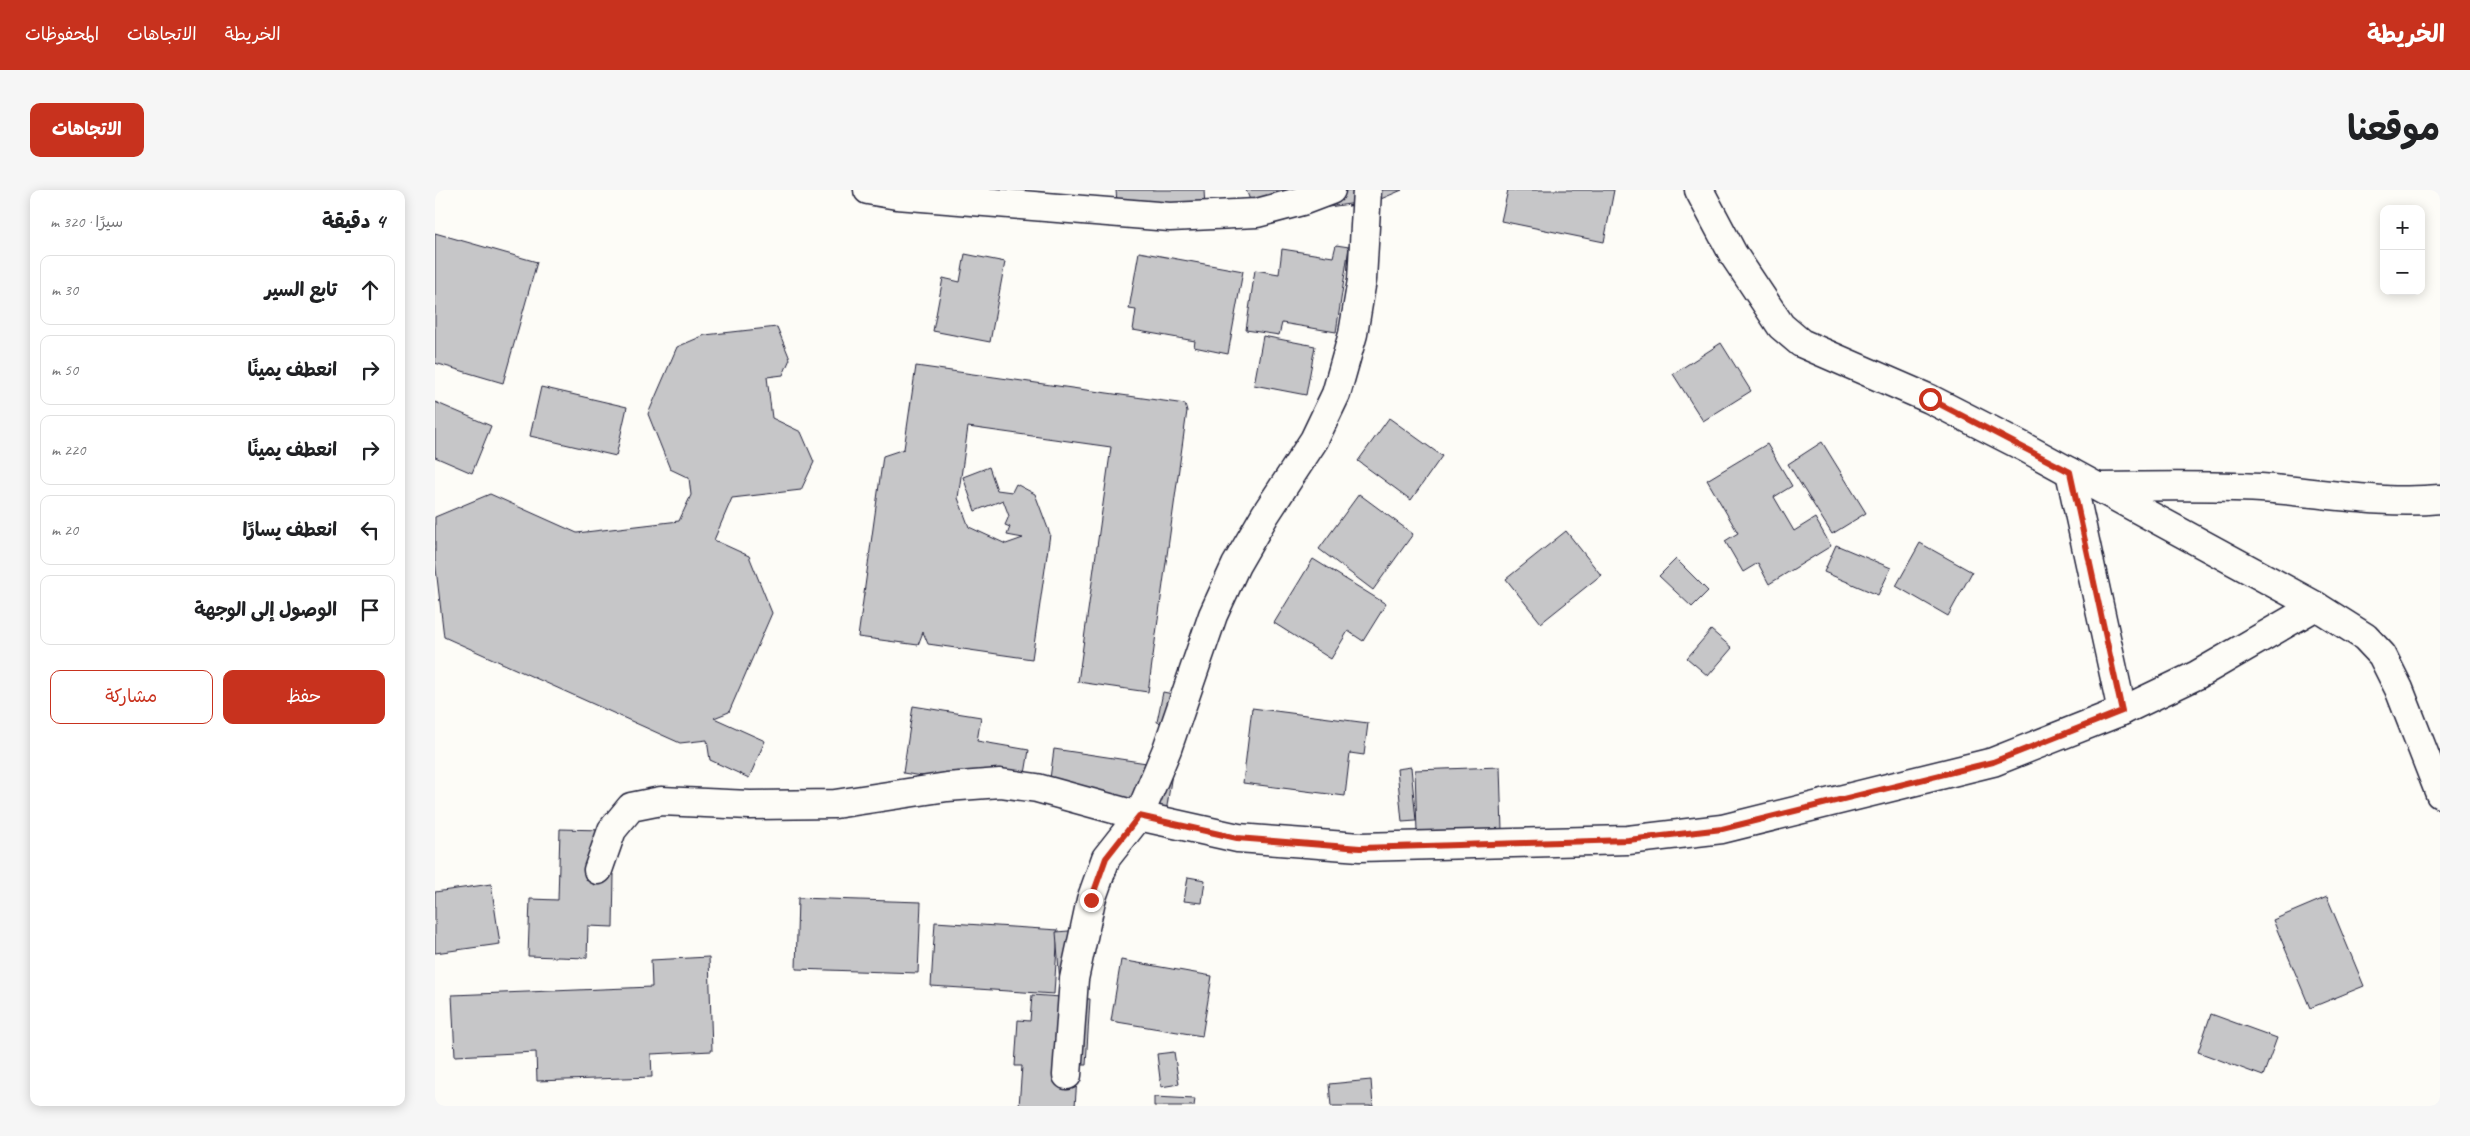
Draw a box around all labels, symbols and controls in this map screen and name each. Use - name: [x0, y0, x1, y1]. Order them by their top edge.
- text: الخريطة: [2367, 19, 2445, 49]
- text: المحفوظات: [25, 23, 99, 45]
- text: الاتجاهات: [127, 23, 197, 45]
- text: الخريطة: [225, 23, 281, 45]
- button: الاتجاهات: [30, 103, 144, 157]
- text: موقعنا: [2347, 106, 2440, 151]
- map controls: [2380, 205, 2425, 295]
- button: +: [2380, 205, 2425, 250]
- text: 4 دقيقة: [322, 208, 385, 234]
- text: سيرًا · 320 m: [50, 212, 123, 232]
- button: −: [2380, 250, 2425, 295]
- icon: ahead: [356, 276, 384, 304]
- text: تابع السير: [265, 278, 337, 302]
- text: 30 m: [51, 280, 78, 300]
- icon: right: [356, 356, 384, 384]
- text: انعطف يمينًا: [248, 358, 337, 382]
- text: 50 m: [51, 360, 78, 380]
- route start: [1919, 388, 1942, 411]
- icon: right: [356, 436, 384, 464]
- text: انعطف يمينًا: [248, 438, 337, 462]
- text: 220 m: [51, 440, 85, 460]
- icon: left: [356, 516, 384, 544]
- text: انعطف يسارًا: [243, 518, 337, 542]
- text: 20 m: [51, 520, 78, 540]
- icon: arrive: [356, 596, 384, 624]
- text: الوصول إلى الوجهة: [194, 598, 337, 622]
- button: مشاركة: [50, 670, 213, 724]
- button: حفظ: [223, 670, 385, 724]
- route end: [1080, 889, 1103, 912]

